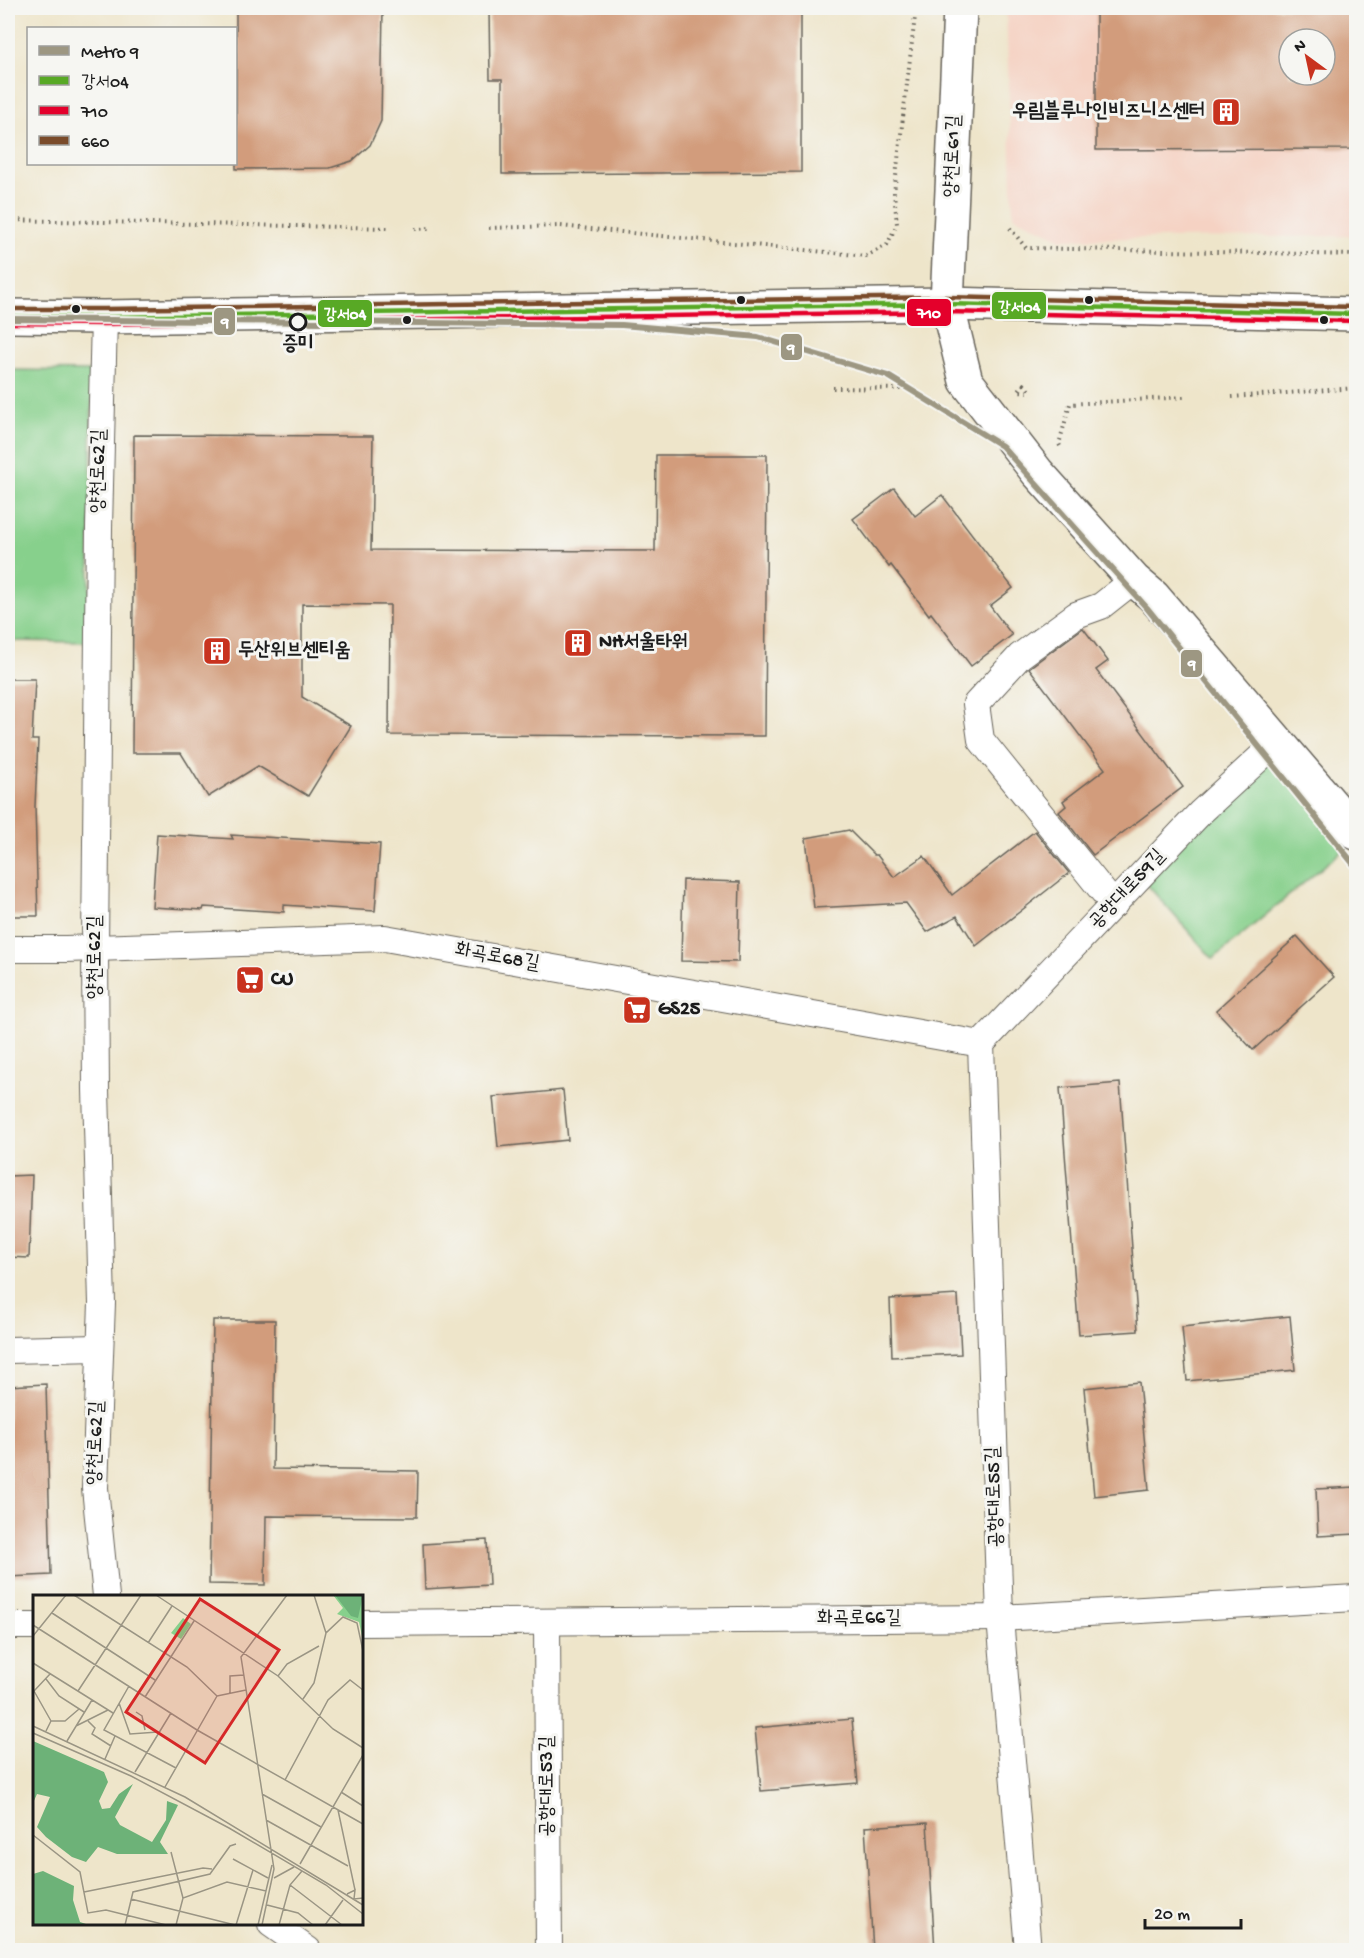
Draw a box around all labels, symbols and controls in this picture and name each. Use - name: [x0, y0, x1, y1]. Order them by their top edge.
- legend: [27, 27, 237, 165]
- north arrow: [1277, 27, 1337, 87]
- text: N: [1291, 36, 1311, 58]
- text: Metro 9: [81, 43, 139, 64]
- text: 강서04: [81, 73, 129, 94]
- building icon: 우림블루나인비즈니스센터: [1210, 96, 1242, 128]
- place label: 우림블루나인비즈니스센터: [1012, 100, 1205, 124]
- text: 710: [80, 103, 108, 124]
- street label: 양천로61길: [941, 114, 967, 198]
- text: 660: [81, 133, 109, 154]
- line badge: 강서04: [991, 291, 1047, 320]
- unlabelled marker: [735, 294, 747, 306]
- unlabelled marker: [1083, 294, 1095, 306]
- line badge: 710: [906, 298, 952, 327]
- line badge: 강서04: [317, 299, 373, 328]
- text: 강서04: [998, 300, 1041, 319]
- unlabelled marker: [70, 303, 82, 315]
- text: 710: [916, 306, 941, 325]
- line badge: 9: [213, 307, 236, 336]
- text: 강서04: [324, 307, 367, 326]
- marker: 증미: [289, 313, 307, 331]
- unlabelled marker: [401, 314, 413, 326]
- unlabelled marker: [1318, 314, 1330, 326]
- text: 9: [220, 315, 229, 334]
- line badge: 9: [780, 333, 803, 361]
- place label: 증미: [282, 334, 314, 357]
- text: 9: [786, 341, 795, 360]
- street label: 양천로62길: [88, 429, 112, 513]
- building icon: NH서울타워: [562, 627, 594, 659]
- place label: NH서울타워: [599, 631, 688, 655]
- building icon: 두산위브센티움: [201, 635, 233, 667]
- place label: 두산위브센티움: [238, 640, 351, 663]
- line badge: 9: [1180, 649, 1203, 678]
- text: 9: [1187, 657, 1196, 676]
- street label: 공항대로59길: [1085, 845, 1171, 935]
- street label: 양천로62길: [85, 915, 108, 999]
- street label: 화곡로68길: [453, 939, 541, 977]
- supermarket icon: CU: [234, 964, 266, 996]
- place label: CU: [270, 969, 294, 992]
- supermarket icon: GS25: [621, 994, 653, 1026]
- place label: GS25: [658, 999, 701, 1022]
- street label: 양천로62길: [84, 1400, 110, 1486]
- street label: 공항대로55길: [983, 1446, 1009, 1548]
- inset map: [33, 1595, 363, 1925]
- street label: 화곡로66길: [817, 1608, 901, 1631]
- street label: 공항대로53길: [537, 1735, 560, 1837]
- scale bar: [1145, 1892, 1241, 1930]
- text: 20 m: [1154, 1905, 1190, 1926]

